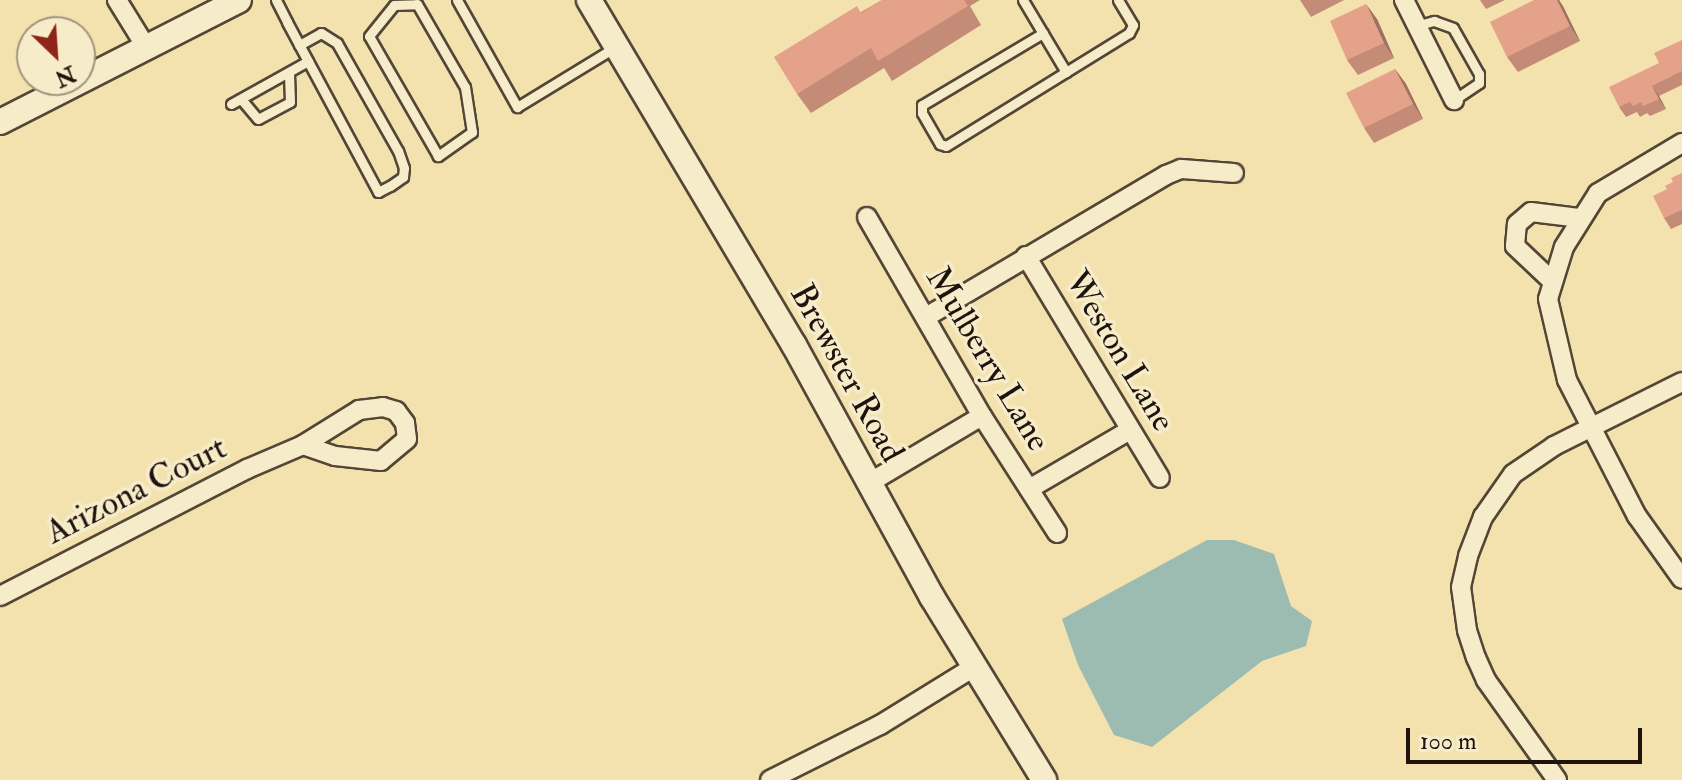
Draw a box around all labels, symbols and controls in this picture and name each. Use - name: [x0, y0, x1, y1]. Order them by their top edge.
- north arrow: [16, 16, 96, 96]
- text: N: [50, 59, 80, 93]
- street label: Mulberry Lane: [917, 260, 1059, 458]
- street label: Weston Lane: [1056, 263, 1184, 439]
- street label: Brewster Road: [781, 277, 913, 469]
- street label: Arizona Court: [39, 427, 233, 553]
- scale bar: [1410, 712, 1646, 762]
- text: 100 m: [1420, 726, 1477, 757]

